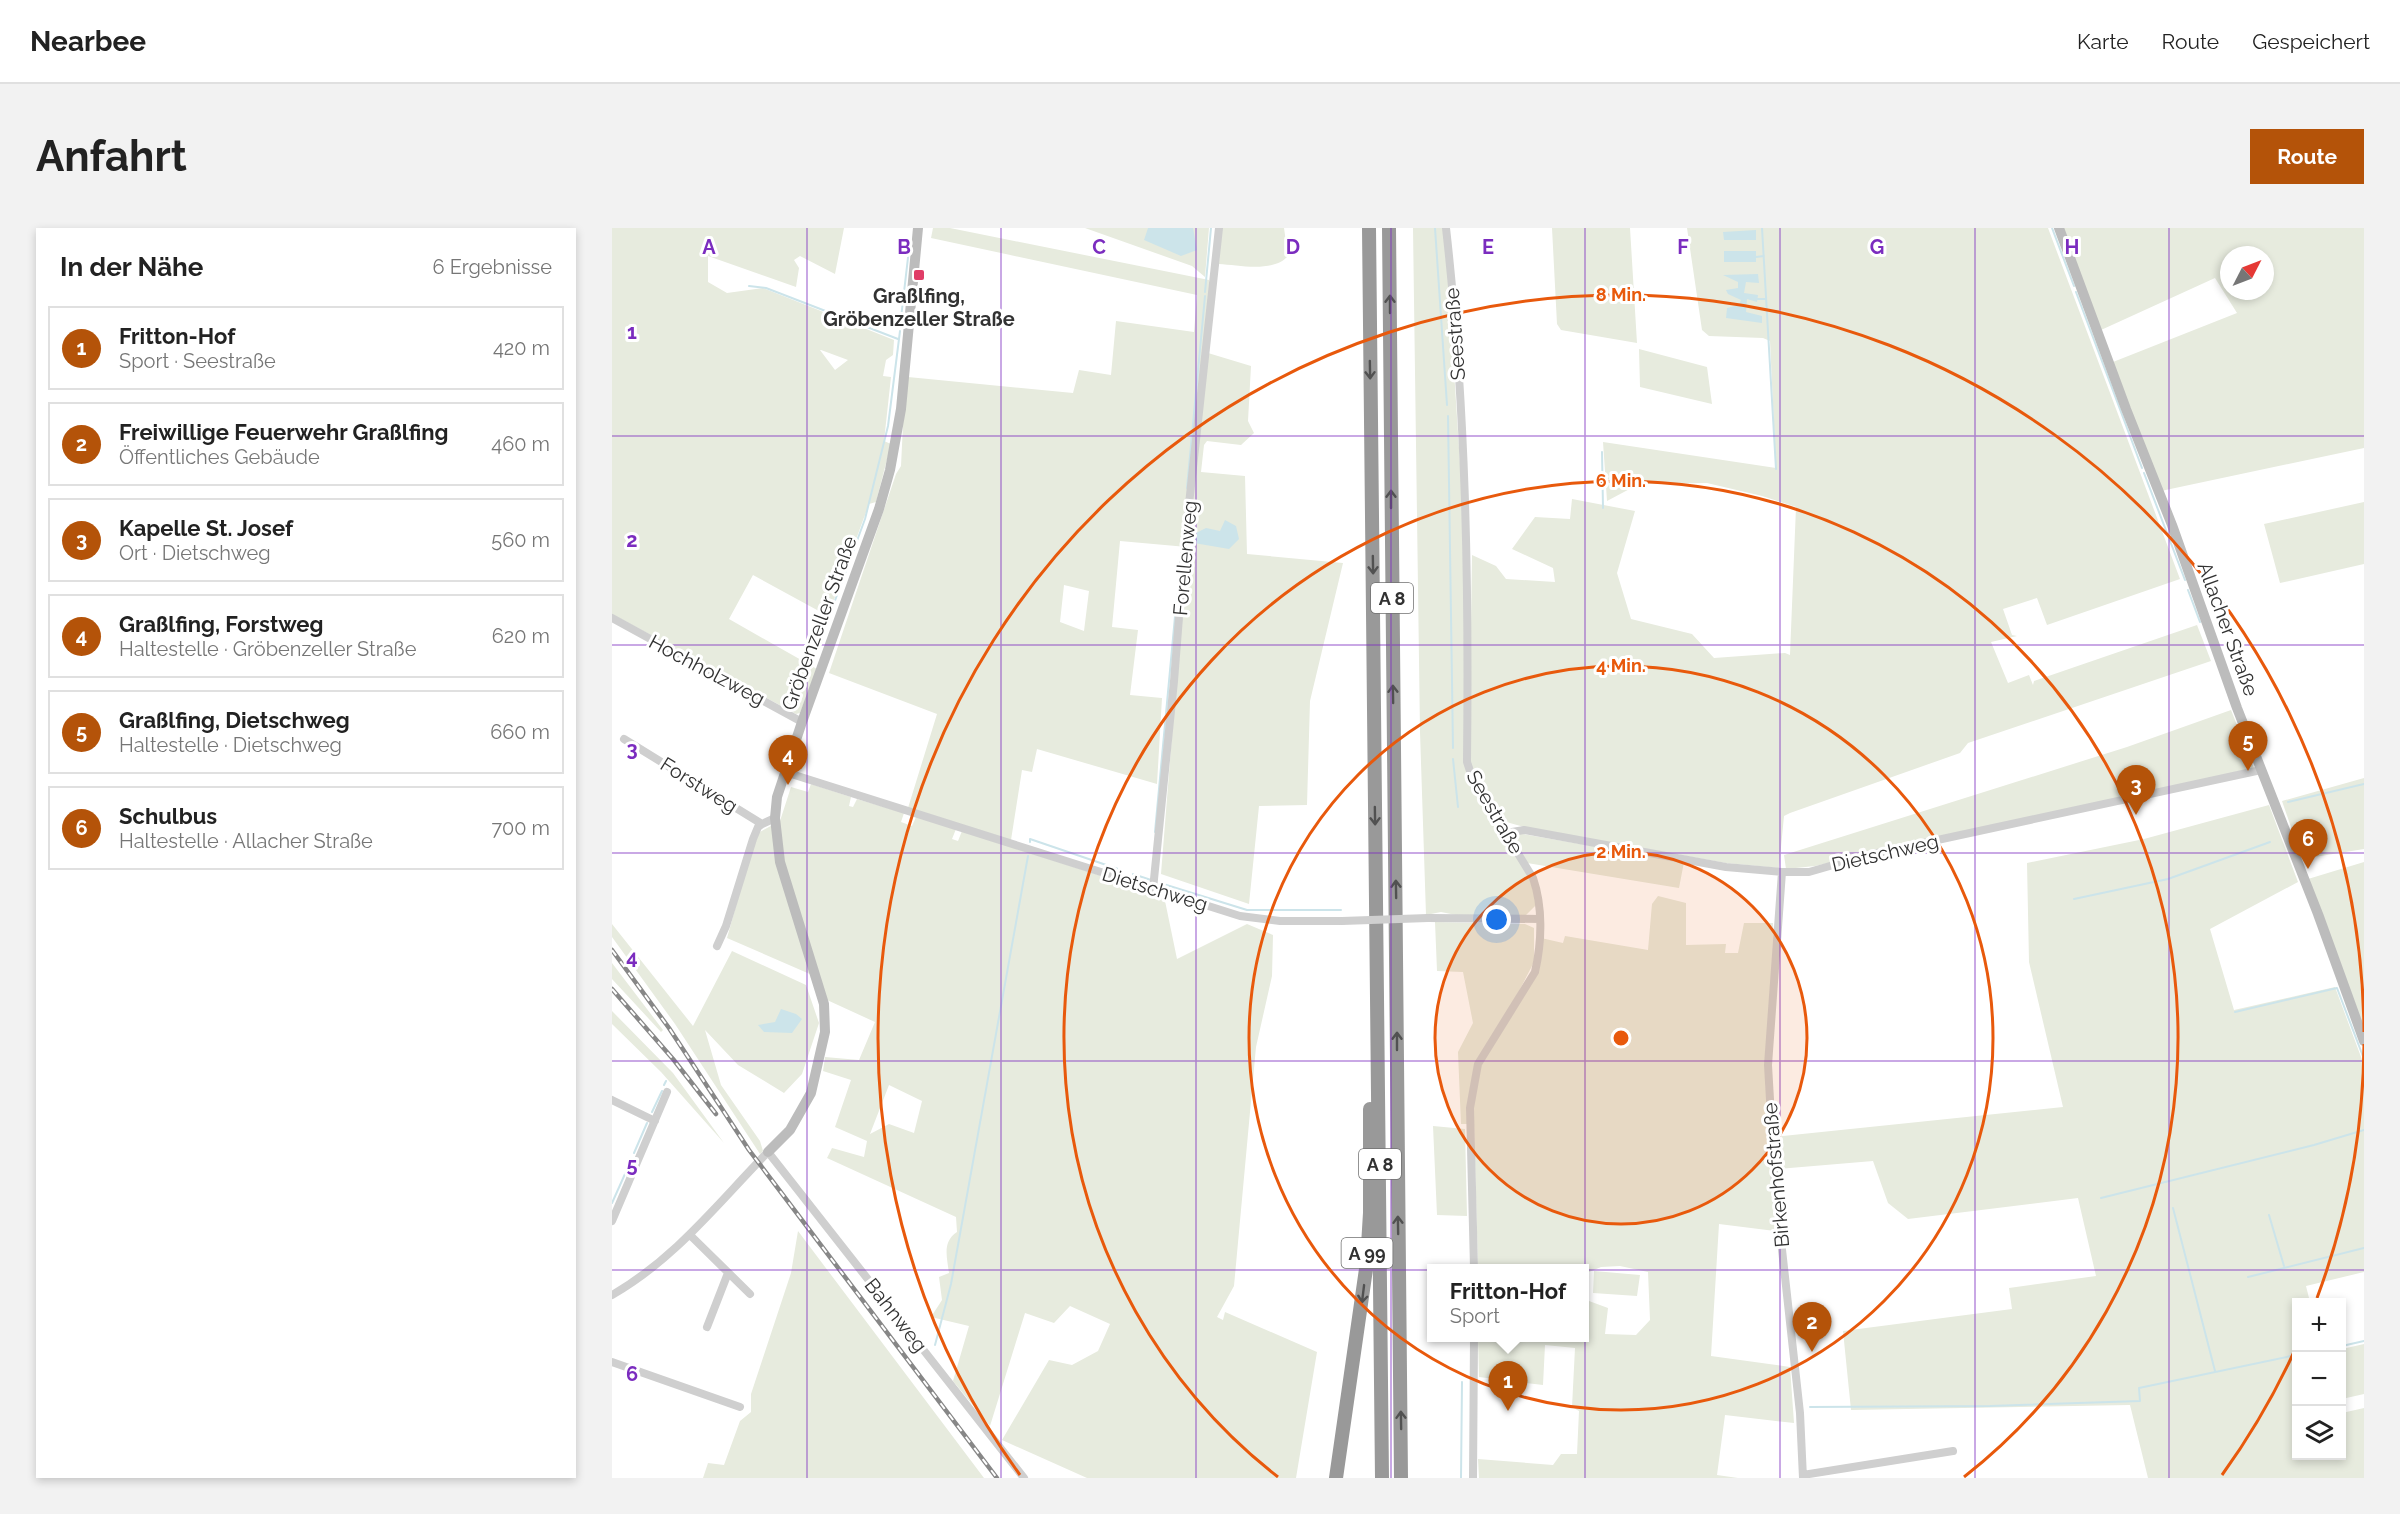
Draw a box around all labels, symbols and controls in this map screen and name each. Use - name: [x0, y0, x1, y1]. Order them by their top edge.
- text: Nearbee: [30, 25, 146, 58]
- text: Karte: [2077, 29, 2129, 54]
- text: Route: [2162, 29, 2219, 54]
- text: Gespeichert: [2252, 29, 2370, 54]
- button: Route: [2250, 129, 2364, 184]
- text: Anfahrt: [36, 132, 187, 181]
- text: A: [702, 235, 716, 259]
- text: B: [897, 235, 911, 259]
- text: C: [1092, 235, 1106, 259]
- text: D: [1286, 235, 1300, 259]
- text: E: [1482, 235, 1494, 259]
- text: F: [1677, 235, 1689, 259]
- text: G: [1870, 235, 1884, 259]
- text: H: [2065, 235, 2079, 259]
- north arrow: [2220, 246, 2274, 300]
- text: In der Nähe: [60, 252, 203, 282]
- text: 6 Ergebnisse: [433, 255, 552, 279]
- marker: Graßlfing, Gröbenzeller Straße: [912, 268, 926, 282]
- place label: Graßlfing, Gröbenzeller Straße: [823, 284, 1015, 331]
- text: 8 Min.: [1596, 284, 1646, 305]
- street label: Seestraße: [1440, 287, 1470, 381]
- one-way arrow: [1384, 294, 1396, 314]
- text: 1: [627, 320, 637, 344]
- text: Fritton-Hof: [119, 323, 235, 349]
- text: 1: [77, 336, 86, 360]
- text: 420 m: [493, 336, 550, 360]
- text: Sport · Seestraße: [119, 349, 276, 373]
- one-way arrow: [1365, 360, 1376, 380]
- text: Freiwillige Feuerwehr Graßlfing: [119, 419, 448, 445]
- text: 2: [76, 432, 87, 456]
- text: 460 m: [491, 432, 550, 456]
- text: Öffentliches Gebäude: [119, 445, 320, 469]
- text: 6 Min.: [1596, 470, 1646, 491]
- one-way arrow: [1385, 489, 1397, 509]
- street label: Forellenweg: [1168, 499, 1202, 617]
- text: Kapelle St. Josef: [119, 515, 293, 541]
- text: 3: [76, 528, 87, 552]
- text: 560 m: [491, 528, 550, 552]
- text: 2: [626, 528, 638, 552]
- street label: Gröbenzeller Straße: [776, 532, 862, 713]
- text: Ort · Dietschweg: [119, 541, 271, 565]
- one-way arrow: [1367, 555, 1379, 575]
- street label: Allacher Straße: [2193, 559, 2263, 699]
- road number: A 8: [1371, 583, 1413, 613]
- text: Graßlfing, Forstweg: [119, 611, 324, 637]
- text: 4: [76, 624, 87, 648]
- text: 620 m: [492, 624, 550, 648]
- street label: Hochholzweg: [645, 629, 769, 711]
- text: Haltestelle · Gröbenzeller Straße: [119, 637, 416, 661]
- text: 4 Min.: [1596, 655, 1646, 676]
- one-way arrow: [1387, 684, 1399, 704]
- text: Graßlfing, Dietschweg: [119, 707, 350, 733]
- text: 5: [76, 720, 87, 744]
- text: 660 m: [490, 720, 550, 744]
- pin: 5: [2228, 722, 2268, 771]
- text: Haltestelle · Dietschweg: [119, 733, 342, 757]
- pin: 4: [768, 736, 807, 785]
- text: 3: [626, 737, 638, 761]
- street label: Forstweg: [656, 752, 742, 818]
- street label: Seestraße: [1461, 766, 1529, 858]
- pin: 3: [2116, 766, 2156, 815]
- text: Schulbus: [119, 803, 217, 829]
- one-way arrow: [1369, 805, 1381, 825]
- text: 6: [75, 816, 88, 840]
- text: 700 m: [491, 816, 550, 840]
- pin: 6: [2288, 820, 2328, 869]
- text: Haltestelle · Allacher Straße: [119, 829, 373, 853]
- street label: Dietschweg: [1829, 829, 1941, 877]
- text: 2 Min.: [1596, 841, 1646, 862]
- street label: Dietschweg: [1099, 862, 1211, 916]
- one-way arrow: [1390, 879, 1402, 899]
- your location: [1482, 905, 1511, 934]
- text: 4: [626, 945, 638, 969]
- centre of rings: [1611, 1028, 1631, 1048]
- one-way arrow: [1391, 1031, 1403, 1051]
- street label: Birkenhofstraße: [1758, 1101, 1794, 1248]
- road number: A 8: [1359, 1149, 1401, 1179]
- text: 5: [626, 1153, 638, 1177]
- one-way arrow: [1393, 1215, 1404, 1235]
- road number: A 99: [1342, 1238, 1392, 1268]
- popup: [1427, 1264, 1589, 1342]
- street label: Bahnweg: [860, 1273, 932, 1357]
- text: Fritton-Hof: [1450, 1278, 1566, 1304]
- one-way arrow: [1357, 1284, 1368, 1304]
- map controls: [2292, 1298, 2346, 1460]
- button: +: [2292, 1298, 2346, 1352]
- pin: 2: [1792, 1302, 1832, 1352]
- text: Sport: [1450, 1304, 1500, 1328]
- button: −: [2292, 1352, 2346, 1406]
- text: 6: [626, 1362, 638, 1386]
- pin: 1: [1488, 1362, 1528, 1411]
- button: layers: [2292, 1406, 2346, 1460]
- one-way arrow: [1395, 1410, 1407, 1430]

